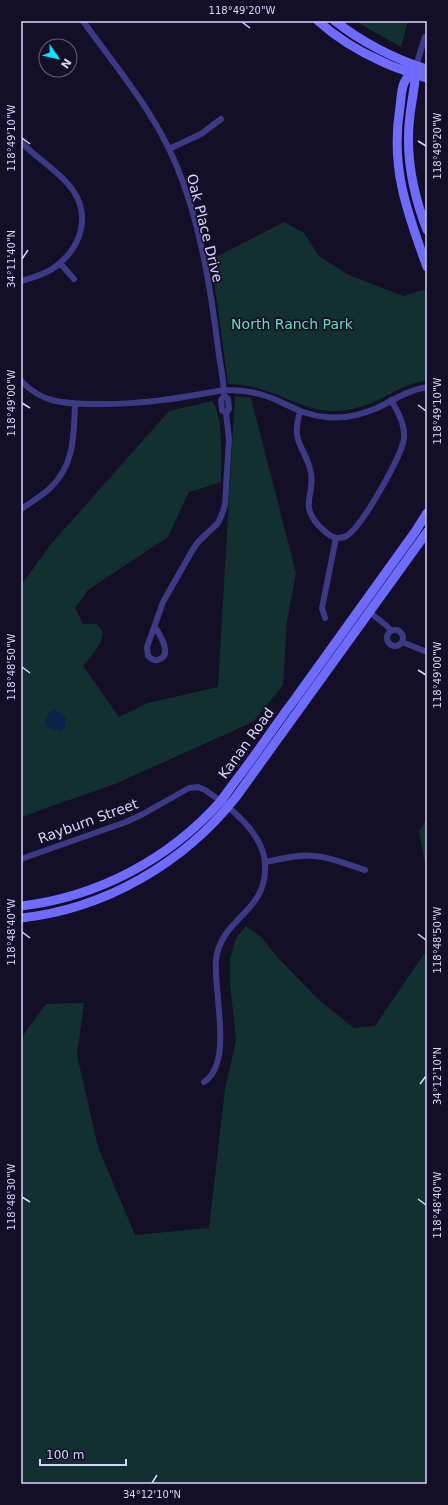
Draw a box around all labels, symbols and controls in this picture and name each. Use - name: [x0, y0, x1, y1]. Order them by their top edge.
- text: 118°49'20"W: [209, 5, 275, 16]
- north arrow: [38, 38, 78, 78]
- text: N: [58, 56, 74, 71]
- text: 118°49'10"W: [6, 105, 17, 171]
- text: 118°49'20"W: [432, 113, 443, 179]
- street label: Oak Place Drive: [184, 172, 226, 284]
- text: 34°11'40"N: [6, 230, 17, 288]
- park label: North Ranch Park: [231, 316, 354, 332]
- text: 118°49'00"W: [6, 370, 17, 436]
- text: 118°49'10"W: [432, 378, 443, 444]
- text: 118°48'50"W: [6, 634, 17, 700]
- text: 118°49'00"W: [432, 642, 443, 708]
- street label: Kanan Road: [215, 705, 277, 781]
- street label: Rayburn Street: [36, 795, 141, 847]
- text: 118°48'40"W: [6, 899, 17, 965]
- text: 118°48'50"W: [432, 907, 443, 973]
- text: 34°12'10"N: [432, 1047, 443, 1105]
- text: 118°48'30"W: [6, 1164, 17, 1230]
- text: 118°48'40"W: [432, 1172, 443, 1238]
- scale bar: [40, 1441, 126, 1467]
- text: 100 m: [46, 1448, 84, 1462]
- text: 34°12'10"N: [123, 1489, 181, 1500]

